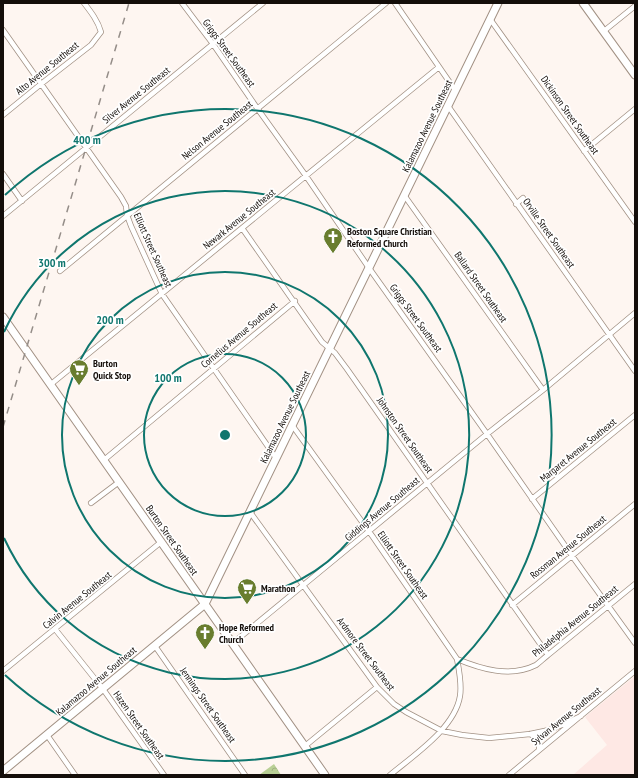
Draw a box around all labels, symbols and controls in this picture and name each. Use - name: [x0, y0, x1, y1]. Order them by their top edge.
- street label: Griggs Street Southeast: [200, 16, 258, 90]
- street label: Alto Avenue Southeast: [13, 38, 81, 97]
- street label: Silver Avenue Southeast: [100, 64, 173, 126]
- street label: Dickinson Street Southeast: [538, 73, 602, 157]
- street label: Kalamazoo Avenue Southeast: [399, 77, 455, 174]
- street label: Nelson Avenue Southeast: [179, 97, 255, 163]
- text: 400 m: [73, 132, 101, 147]
- street label: Newark Avenue Southeast: [200, 186, 278, 252]
- street label: Orville Street Southeast: [520, 196, 578, 271]
- street label: Elliott Street Southeast: [131, 211, 175, 290]
- place label: Boston Square Christian Reformed Church: [347, 225, 432, 250]
- church icon: Boston Square Christian Reformed Church: [322, 226, 344, 254]
- street label: Ballard Street Southeast: [452, 249, 510, 325]
- text: 300 m: [38, 255, 66, 270]
- street label: Griggs Street Southeast: [387, 281, 445, 355]
- street label: Cornelius Avenue Southeast: [198, 299, 280, 371]
- text: 200 m: [96, 312, 124, 327]
- place label: Burton Quick Stop: [93, 357, 131, 382]
- supermarket icon: Burton Quick Stop: [68, 358, 90, 386]
- street label: Kalamazoo Avenue Southeast: [257, 368, 313, 465]
- text: 100 m: [154, 370, 182, 385]
- street label: Johnston Street Southeast: [373, 394, 436, 476]
- street label: Margaret Avenue Southeast: [537, 415, 619, 485]
- centre of rings: [218, 428, 232, 442]
- street label: Giddings Avenue Southeast: [342, 474, 422, 544]
- street label: Burton Street Southeast: [143, 502, 201, 578]
- street label: Rossman Avenue Southeast: [527, 512, 609, 582]
- street label: Elliott Street Southeast: [375, 528, 431, 602]
- street label: Calvin Avenue Southeast: [40, 568, 114, 632]
- supermarket icon: Marathon: [236, 577, 258, 605]
- place label: Marathon: [261, 582, 296, 595]
- street label: Philadelphia Avenue Southeast: [529, 582, 621, 660]
- street label: Ardmore Street Southeast: [334, 615, 398, 694]
- place label: Hope Reformed Church: [219, 621, 274, 646]
- church icon: Hope Reformed Church: [194, 622, 216, 650]
- street label: Kalamazoo Avenue Southeast: [53, 643, 139, 719]
- street label: Jennings Street Southeast: [177, 664, 239, 745]
- street label: Sylvan Avenue Southeast: [528, 684, 604, 748]
- street label: Hazen Street Southeast: [111, 688, 168, 762]

